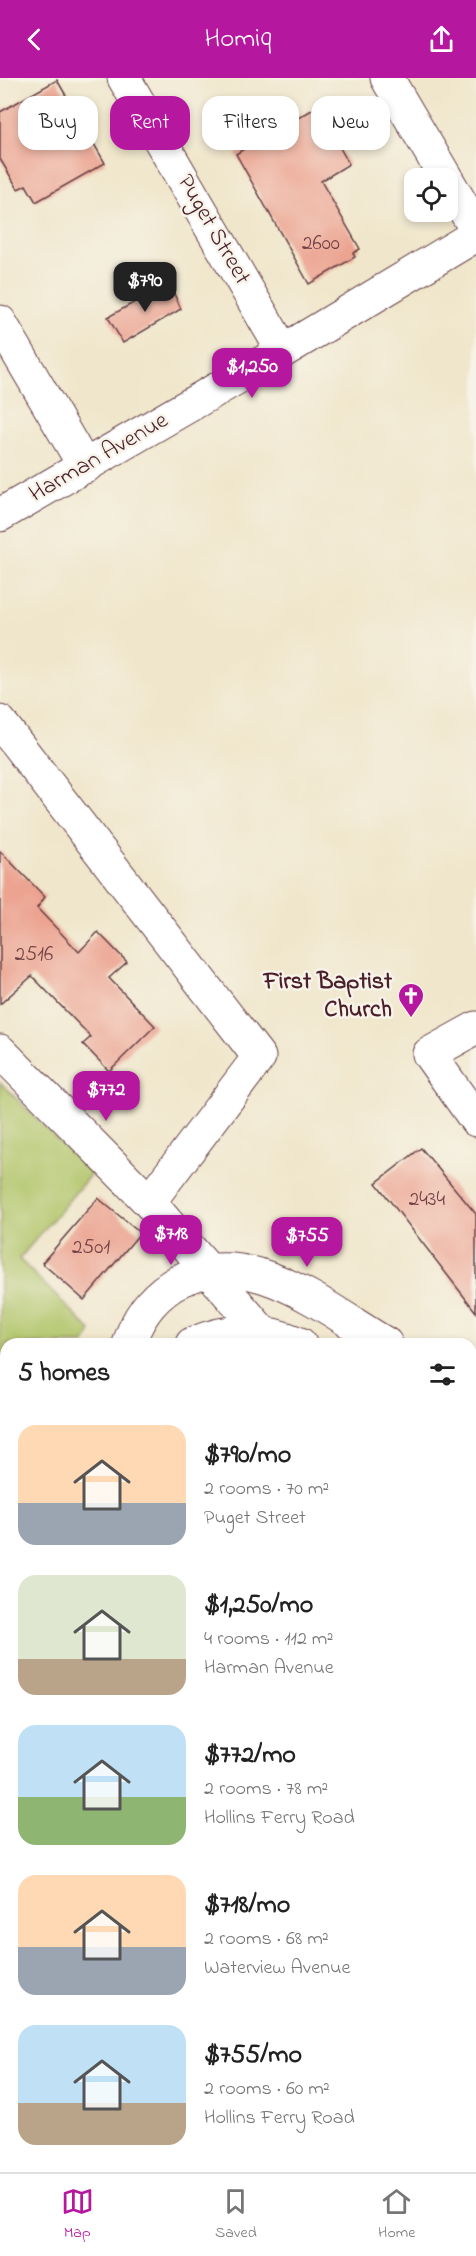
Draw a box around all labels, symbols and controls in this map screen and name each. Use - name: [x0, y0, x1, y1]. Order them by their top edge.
- text: Homiq: [205, 20, 271, 59]
- icon: back: [18, 23, 51, 56]
- icon: share: [425, 23, 458, 56]
- chip: Buy: [18, 96, 98, 150]
- chip: Rent: [110, 96, 190, 150]
- chip: Filters: [202, 96, 299, 150]
- chip: New: [311, 96, 390, 150]
- street label: Puget Street: [167, 168, 259, 292]
- map controls: [404, 168, 458, 222]
- button: locate: [404, 168, 458, 222]
- house number: 2600: [302, 229, 340, 259]
- pin: $790: [109, 262, 181, 313]
- text: $790: [128, 267, 163, 296]
- pin: $1,250: [203, 348, 301, 399]
- text: $1,250: [226, 353, 278, 382]
- street label: Harman Avenue: [23, 404, 175, 512]
- house number: 2516: [15, 940, 53, 970]
- place label: First Baptist Church: [263, 965, 393, 1028]
- church icon: First Baptist Church: [396, 981, 426, 1019]
- pin: $772: [70, 1071, 142, 1122]
- text: $772: [87, 1076, 125, 1105]
- house number: 2434: [409, 1185, 446, 1215]
- pin: $718: [135, 1215, 207, 1266]
- pin: $755: [271, 1217, 343, 1268]
- text: $718: [154, 1220, 188, 1249]
- text: $755: [285, 1222, 329, 1251]
- house number: 2501: [72, 1233, 110, 1263]
- text: 5 homes: [18, 1355, 110, 1393]
- icon: filters: [426, 1358, 459, 1391]
- text: $790/mo: [204, 1437, 291, 1475]
- icon: home: [66, 1449, 138, 1521]
- text: 2 rooms · 70 m²: [204, 1475, 329, 1504]
- text: Puget Street: [204, 1504, 306, 1533]
- text: $1,250/mo: [204, 1587, 313, 1625]
- icon: home: [66, 1599, 138, 1671]
- text: 4 rooms · 112 m²: [204, 1625, 333, 1654]
- text: Harman Avenue: [204, 1654, 334, 1683]
- text: $772/mo: [204, 1737, 296, 1775]
- icon: home: [66, 1749, 138, 1821]
- text: 2 rooms · 78 m²: [204, 1775, 328, 1804]
- text: Hollins Ferry Road: [204, 1804, 355, 1833]
- text: $718/mo: [204, 1887, 290, 1925]
- icon: home: [66, 1899, 138, 1971]
- text: 2 rooms · 68 m²: [204, 1925, 329, 1954]
- text: Waterview Avenue: [204, 1954, 350, 1983]
- text: $755/mo: [204, 2037, 302, 2075]
- icon: home: [66, 2049, 138, 2121]
- text: 2 rooms · 60 m²: [204, 2075, 330, 2104]
- text: Hollins Ferry Road: [204, 2104, 355, 2133]
- tab: Map: [61, 2185, 94, 2245]
- tab: Saved: [215, 2185, 257, 2245]
- tab: Home: [378, 2185, 415, 2245]

